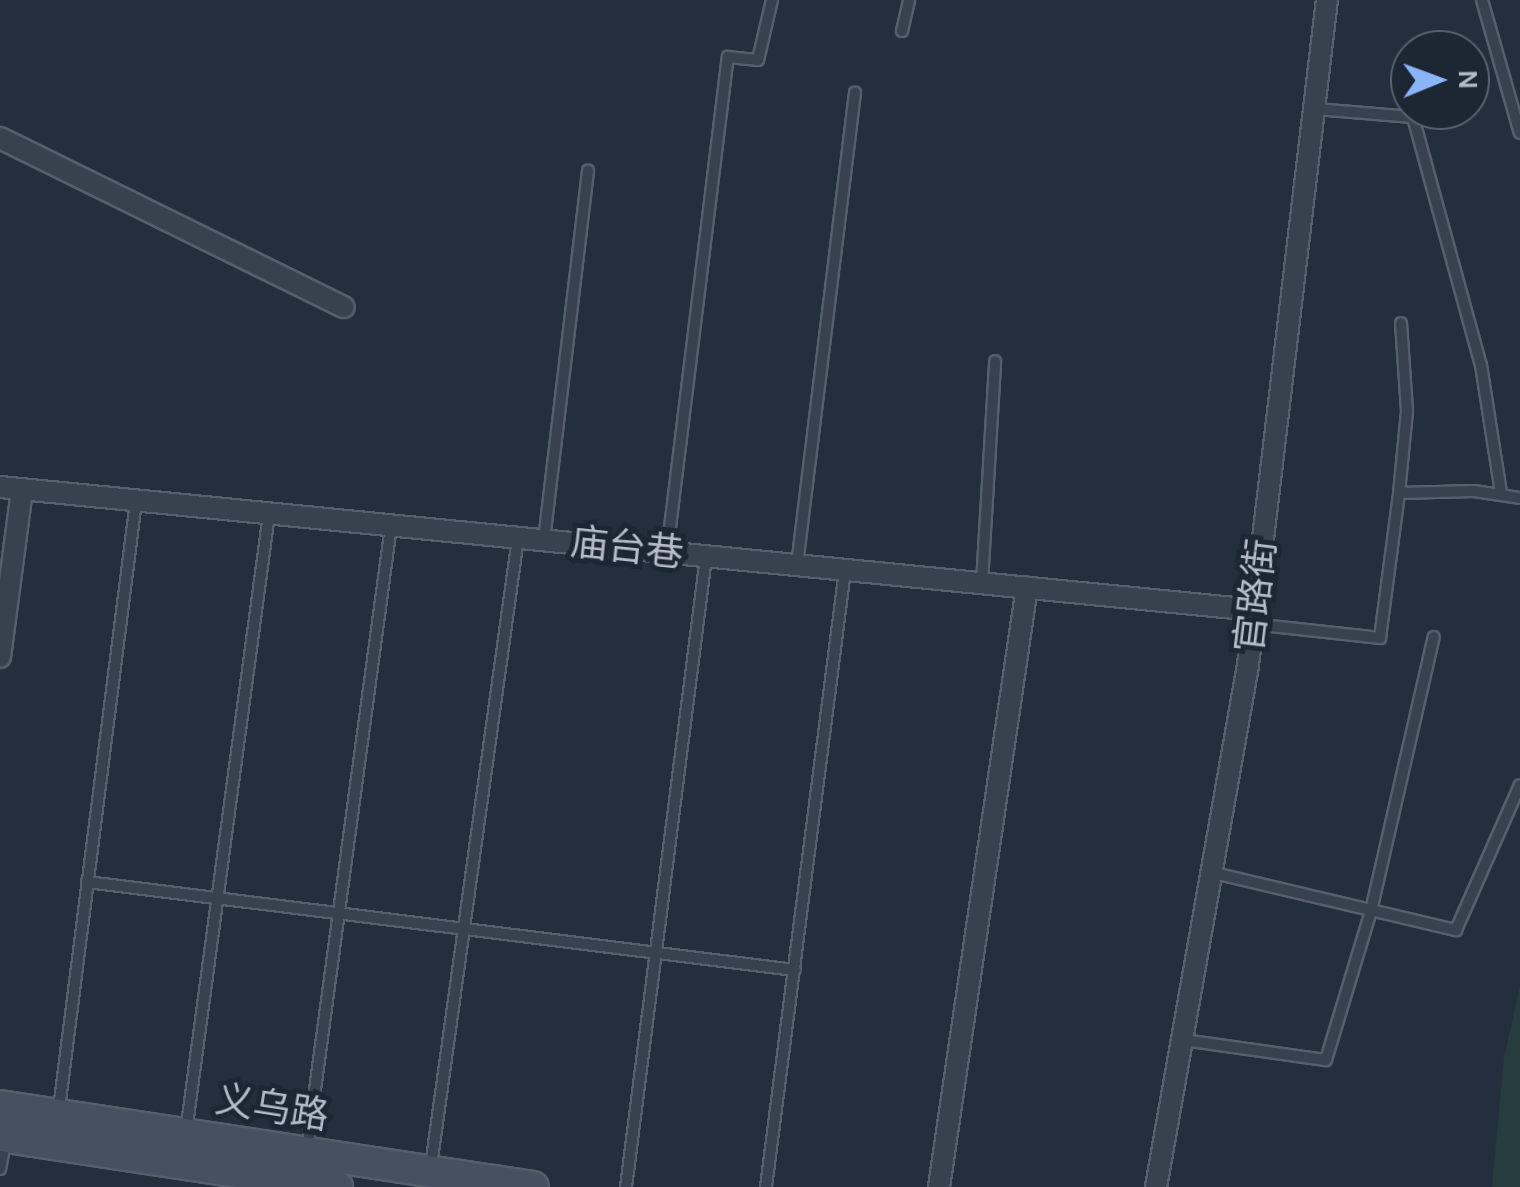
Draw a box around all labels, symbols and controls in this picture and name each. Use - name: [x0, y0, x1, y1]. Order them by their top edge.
- north arrow: [1390, 30, 1490, 130]
- text: N: [1452, 69, 1485, 90]
- street label: 庙台巷: [568, 519, 686, 577]
- street label: 官路街: [1226, 537, 1286, 655]
- street label: 义乌路: [212, 1077, 332, 1139]

